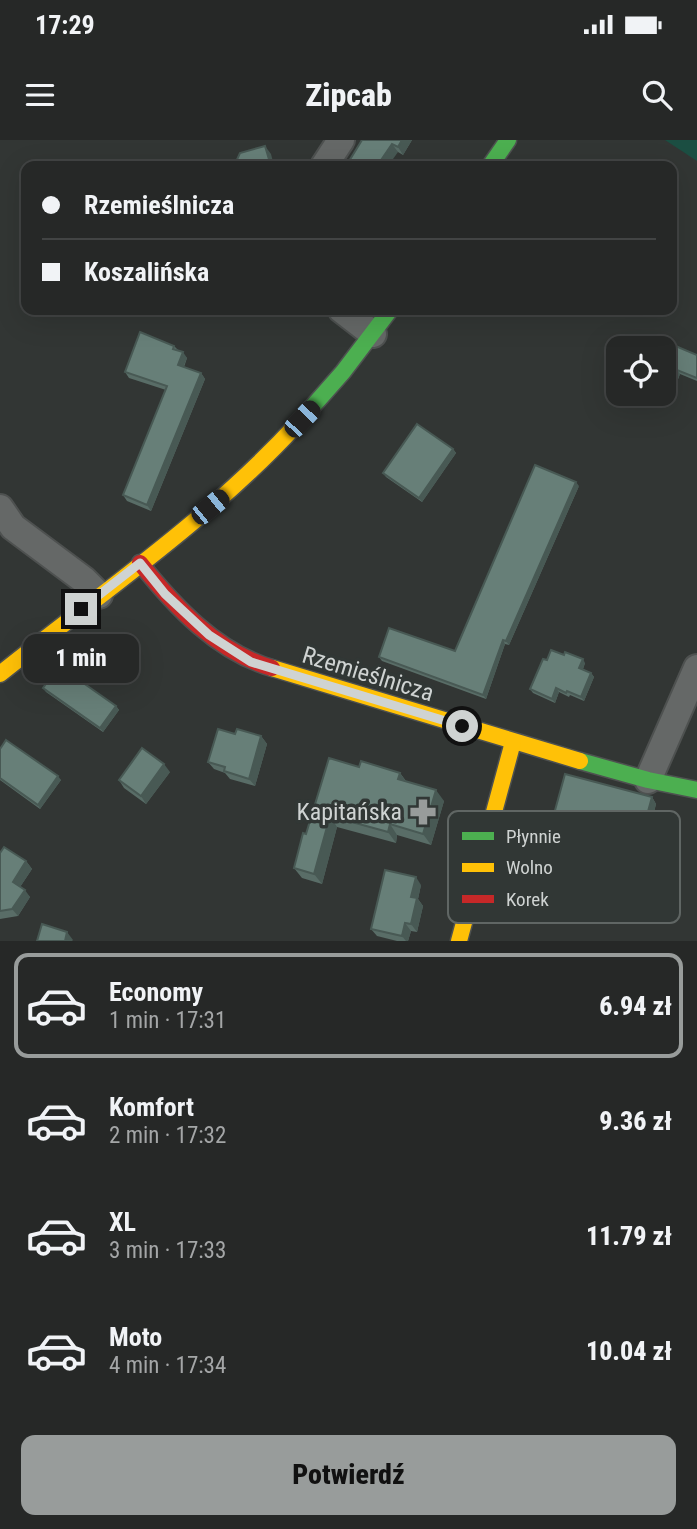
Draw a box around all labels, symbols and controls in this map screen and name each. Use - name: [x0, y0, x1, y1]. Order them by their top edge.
- text: 17:29: [35, 10, 95, 40]
- icon: menu: [21, 76, 59, 114]
- text: Zipcab: [305, 76, 392, 114]
- icon: search: [638, 76, 676, 114]
- text: Rzemieślnicza: [84, 190, 234, 220]
- text: Koszalińska: [84, 257, 209, 287]
- map controls: [606, 336, 676, 406]
- button: locate: [606, 336, 676, 406]
- car: [280, 396, 325, 442]
- car: [188, 486, 233, 528]
- route end: [65, 593, 97, 625]
- callout: 1 min: [23, 634, 139, 682]
- street label: Rzemieślnicza: [299, 641, 437, 707]
- text: 1 min: [55, 645, 107, 672]
- route start: [446, 710, 478, 742]
- pharmacy icon: Kapitańska: [408, 797, 438, 827]
- place label: Kapitańska: [297, 798, 402, 826]
- legend: [448, 811, 680, 923]
- text: Płynnie: [506, 825, 561, 848]
- text: Wolno: [506, 856, 553, 879]
- text: Korek: [506, 888, 549, 911]
- icon: car: [25, 974, 88, 1037]
- text: Economy: [109, 977, 203, 1007]
- text: 6.94 zł: [599, 991, 672, 1021]
- text: 1 min · 17:31: [109, 1007, 226, 1034]
- icon: car: [25, 1089, 88, 1152]
- text: Komfort: [109, 1092, 194, 1122]
- text: 9.36 zł: [599, 1106, 672, 1136]
- text: 2 min · 17:32: [109, 1122, 226, 1149]
- icon: car: [25, 1204, 88, 1267]
- text: XL: [109, 1207, 136, 1237]
- text: 11.79 zł: [586, 1221, 672, 1251]
- text: 3 min · 17:33: [109, 1237, 226, 1264]
- icon: car: [25, 1319, 88, 1382]
- text: Moto: [109, 1322, 162, 1352]
- text: 10.04 zł: [586, 1336, 672, 1366]
- text: 4 min · 17:34: [109, 1352, 226, 1379]
- button: Potwierdź: [21, 1435, 676, 1515]

